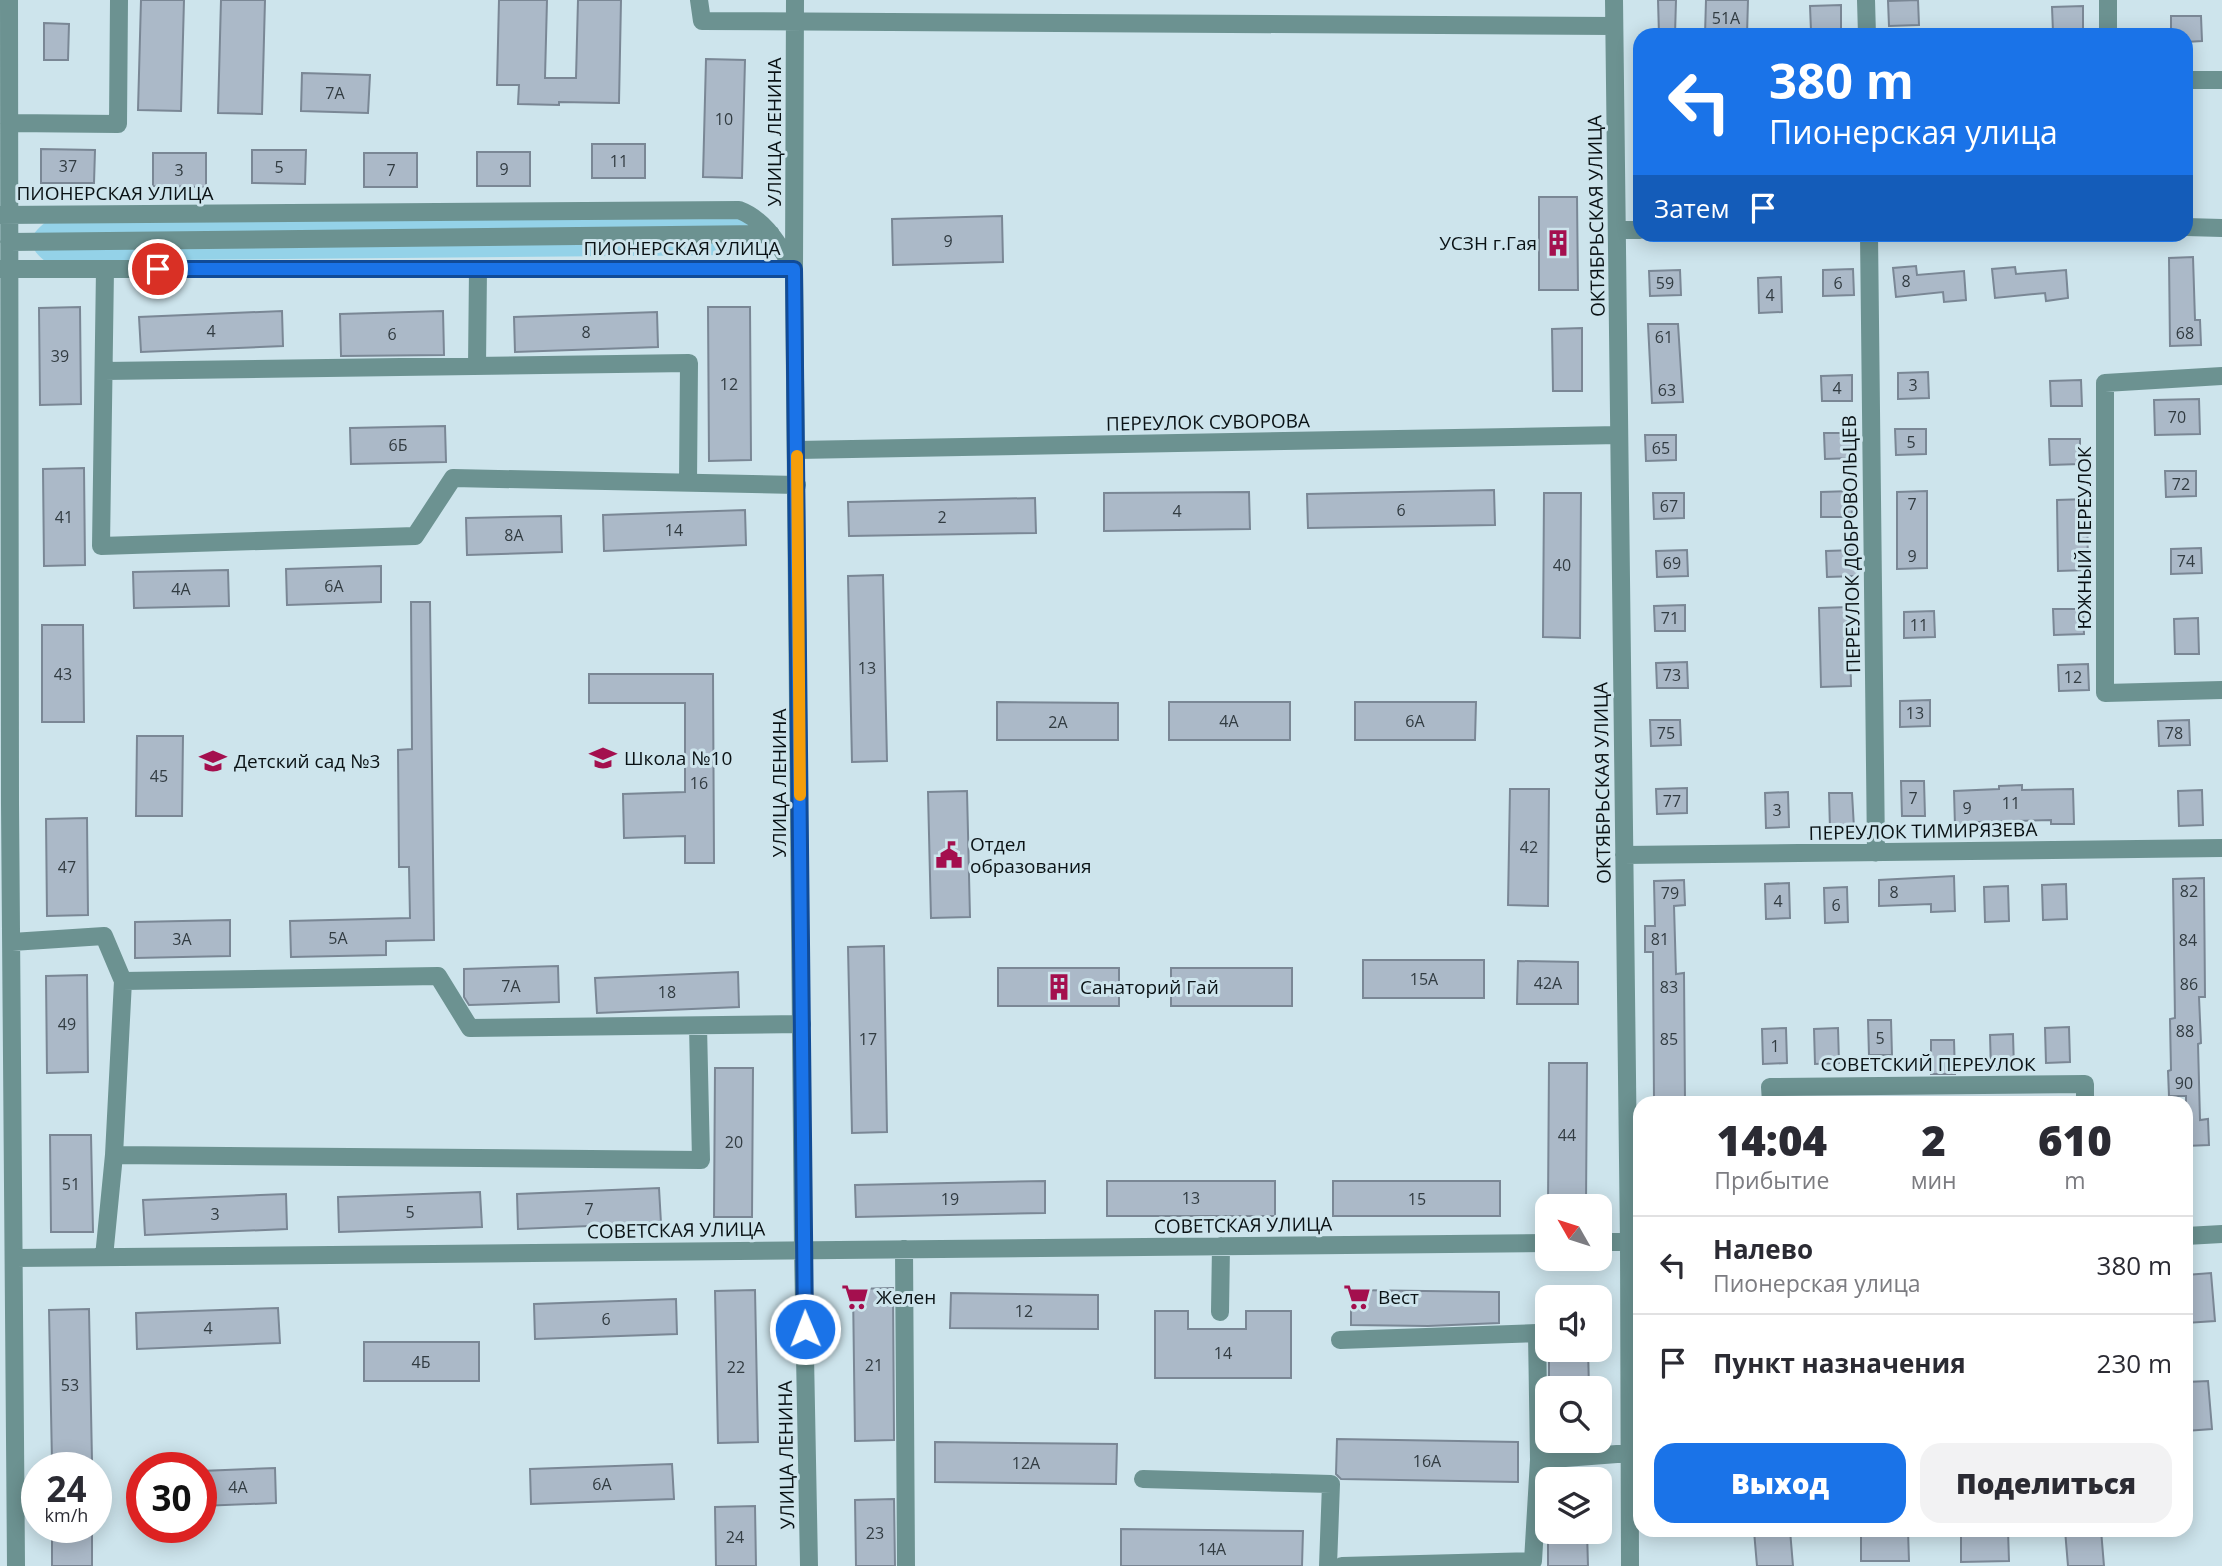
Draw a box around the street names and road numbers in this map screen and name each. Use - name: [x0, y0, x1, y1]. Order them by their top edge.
- street label: УЛИЦА ЛЕНИНА: [761, 58, 787, 206]
- street label: ОКТЯБРЬСКАЯ УЛИЦА: [1581, 115, 1611, 317]
- street label: ПИОНЕРСКАЯ УЛИЦА: [16, 180, 214, 206]
- street label: ПИОНЕРСКАЯ УЛИЦА: [583, 235, 781, 261]
- street label: ПЕРЕУЛОК СУВОРОВА: [1106, 407, 1310, 437]
- street label: ПЕРЕУЛОК ДОБРОВОЛЬЦЕВ: [1836, 415, 1866, 673]
- street label: ЮЖНЫЙ ПЕРЕУЛОК: [2071, 446, 2097, 630]
- street label: ОКТЯБРЬСКАЯ УЛИЦА: [1587, 682, 1617, 884]
- street label: УЛИЦА ЛЕНИНА: [766, 709, 792, 857]
- street label: ПЕРЕУЛОК ТИМИРЯЗЕВА: [1809, 816, 2037, 846]
- street label: СОВЕТСКИЙ ПЕРЕУЛОК: [1820, 1051, 2036, 1077]
- street label: СОВЕТСКАЯ УЛИЦА: [1154, 1210, 1332, 1240]
- street label: СОВЕТСКАЯ УЛИЦА: [587, 1215, 765, 1245]
- street label: УЛИЦА ЛЕНИНА: [772, 1380, 800, 1530]

